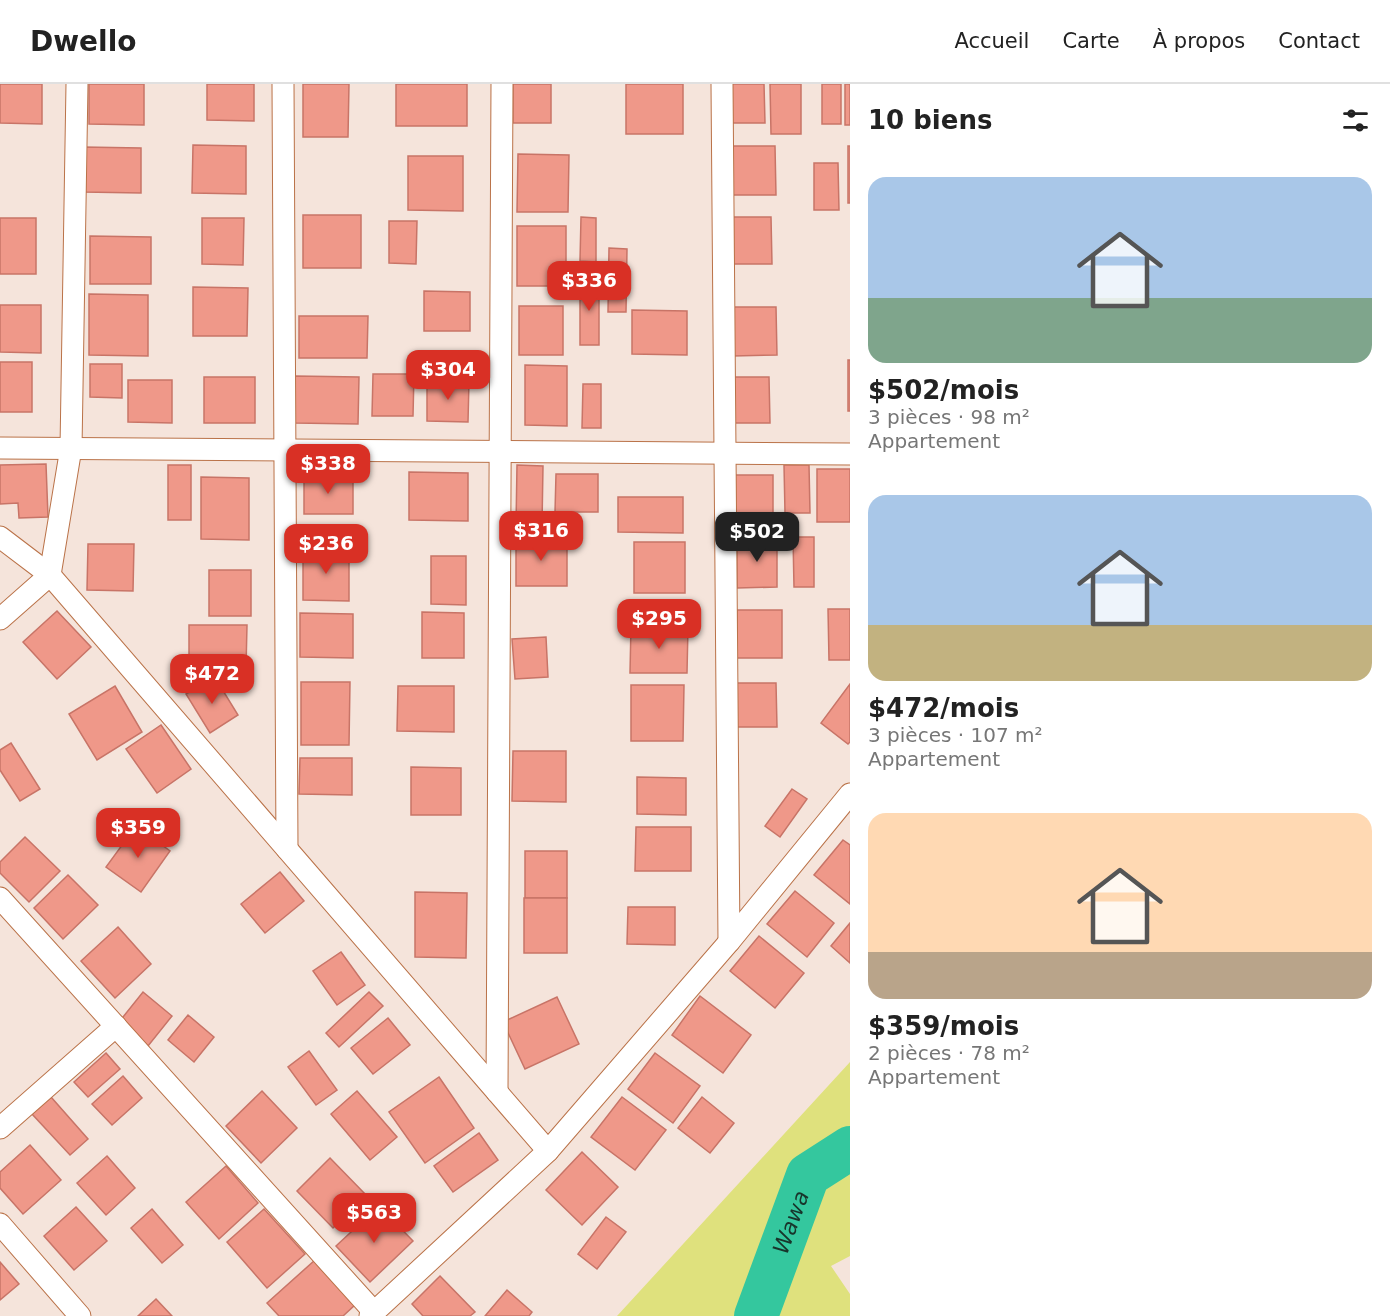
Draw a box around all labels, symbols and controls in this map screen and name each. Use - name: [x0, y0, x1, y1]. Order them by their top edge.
- text: Dwello: [30, 25, 137, 58]
- text: Accueil: [954, 29, 1029, 53]
- text: Carte: [1062, 29, 1120, 53]
- text: À propos: [1153, 29, 1245, 53]
- text: Contact: [1278, 29, 1360, 53]
- icon: filters: [1339, 104, 1372, 137]
- text: 10 biens: [868, 105, 992, 135]
- icon: home: [1066, 216, 1174, 324]
- pin: $336: [553, 261, 625, 312]
- text: $336: [561, 268, 617, 292]
- pin: $304: [412, 350, 484, 401]
- text: $304: [420, 357, 476, 381]
- text: $502/mois: [868, 375, 1019, 405]
- text: 3 pièces · 98 m²: [868, 405, 1030, 429]
- text: Appartement: [868, 429, 1000, 453]
- pin: $338: [292, 444, 364, 495]
- text: $338: [300, 451, 356, 475]
- pin: $316: [505, 511, 577, 562]
- pin: $502: [721, 512, 793, 563]
- text: $316: [513, 518, 569, 542]
- text: $502: [729, 519, 785, 543]
- pin: $236: [290, 524, 362, 575]
- text: $236: [298, 531, 354, 555]
- icon: home: [1066, 534, 1174, 642]
- pin: $295: [623, 599, 695, 650]
- text: $295: [631, 606, 687, 630]
- pin: $472: [176, 654, 248, 705]
- text: $472: [184, 661, 240, 685]
- text: $472/mois: [868, 693, 1019, 723]
- text: 3 pièces · 107 m²: [868, 723, 1042, 747]
- text: Appartement: [868, 747, 1000, 771]
- pin: $359: [102, 808, 174, 859]
- text: $359: [110, 815, 166, 839]
- icon: home: [1066, 852, 1174, 960]
- text: $359/mois: [868, 1011, 1019, 1041]
- text: 2 pièces · 78 m²: [868, 1041, 1030, 1065]
- text: Appartement: [868, 1065, 1000, 1089]
- water label: Wawa: [768, 1187, 814, 1257]
- pin: $563: [338, 1193, 410, 1244]
- text: $563: [346, 1200, 402, 1224]

